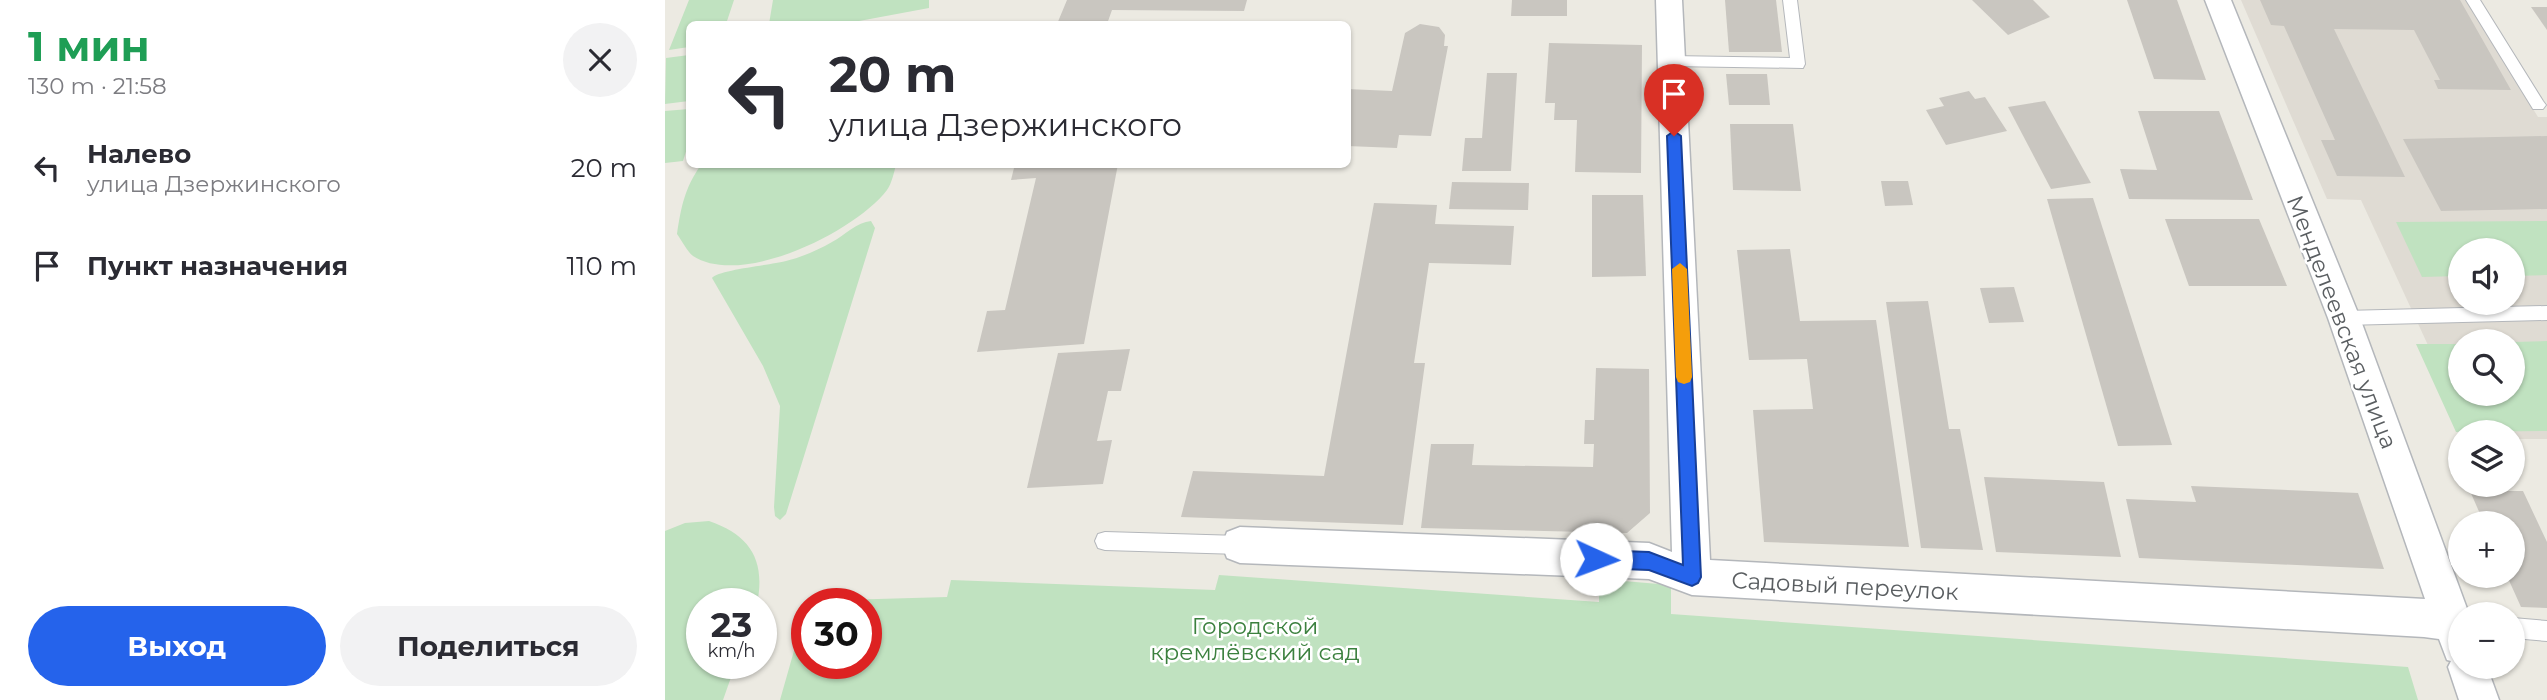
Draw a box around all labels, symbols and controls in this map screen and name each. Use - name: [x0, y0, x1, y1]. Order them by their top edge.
- text: 1 мин: [28, 20, 150, 72]
- button: close: [563, 23, 637, 97]
- text: 20 m: [829, 45, 956, 104]
- icon: left: [714, 49, 805, 140]
- pin: [1644, 64, 1704, 136]
- text: 130 m · 21:58: [28, 72, 167, 100]
- icon: arrive: [1655, 75, 1693, 113]
- text: улица Дзержинского: [829, 105, 1182, 144]
- text: Налево: [87, 138, 191, 170]
- icon: left: [28, 149, 66, 187]
- text: 20 m: [571, 152, 637, 184]
- text: улица Дзержинского: [87, 170, 341, 198]
- street label: Менделеевская улица: [2281, 191, 2403, 453]
- map controls: [2448, 238, 2525, 679]
- button: sound: [2448, 238, 2525, 315]
- icon: arrive: [28, 247, 66, 285]
- text: Пункт назначения: [87, 250, 348, 282]
- text: 110 m: [567, 250, 637, 282]
- button: search: [2448, 329, 2525, 406]
- button: layers: [2448, 420, 2525, 497]
- button: +: [2448, 511, 2525, 588]
- position arrow: [1559, 522, 1633, 596]
- street label: Садовый переулок: [1731, 566, 1960, 606]
- speed limit sign: 30: [791, 588, 882, 679]
- button: −: [2448, 602, 2525, 679]
- text: 23: [711, 603, 752, 646]
- button: Выход: [28, 606, 326, 686]
- button: Поделиться: [340, 606, 637, 686]
- park label: Городской кремлёвский сад: [1150, 612, 1360, 666]
- text: km/h: [707, 640, 756, 662]

